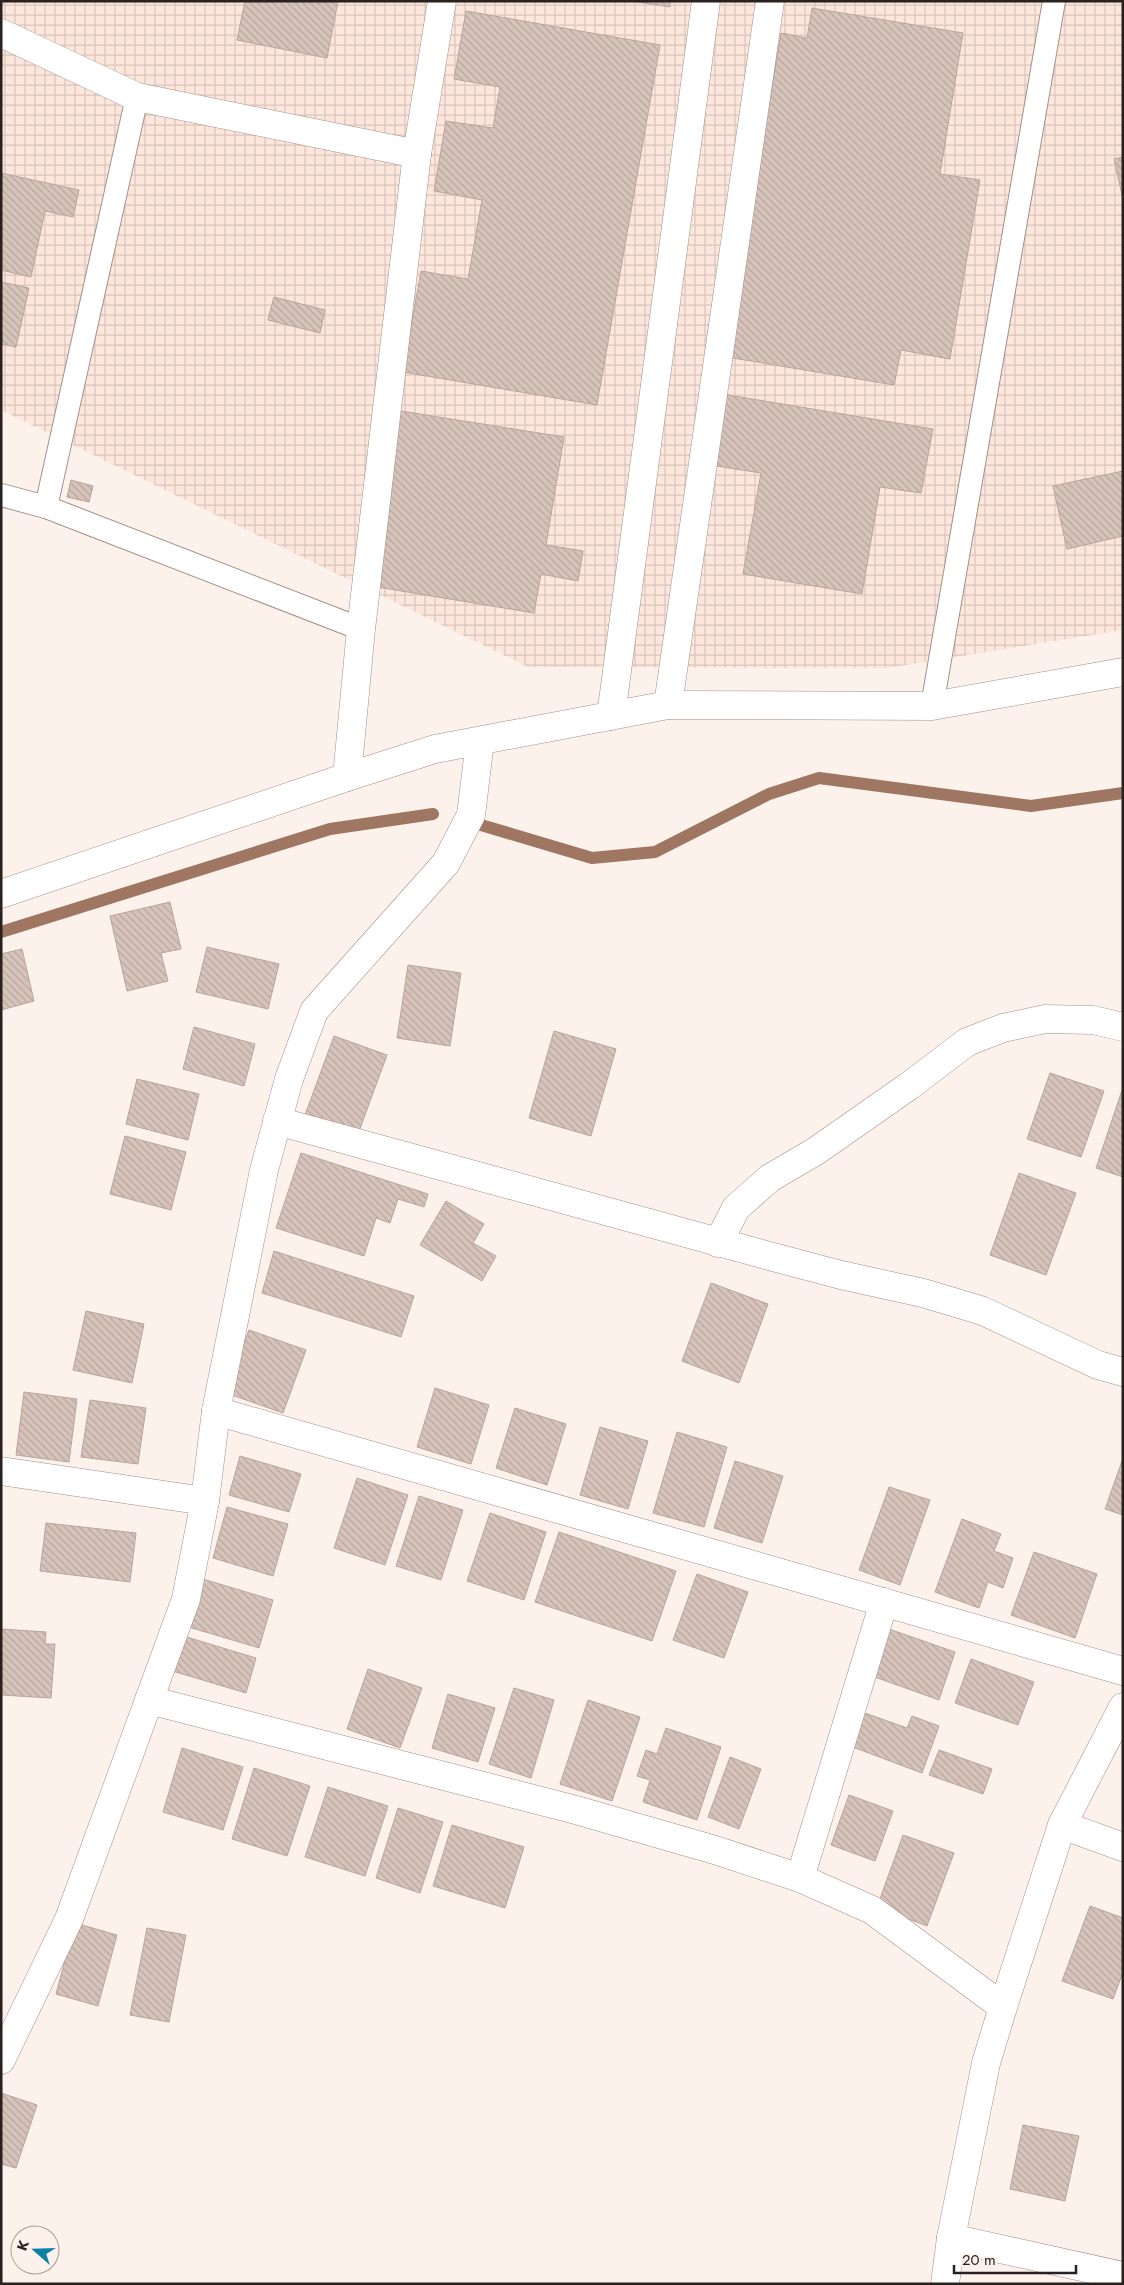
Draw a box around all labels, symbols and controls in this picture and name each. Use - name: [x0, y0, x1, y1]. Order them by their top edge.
- north arrow: [10, 2225, 60, 2275]
- text: K: [12, 2237, 34, 2254]
- scale bar: [954, 2242, 1076, 2274]
- text: 20 m: [962, 2249, 996, 2271]

